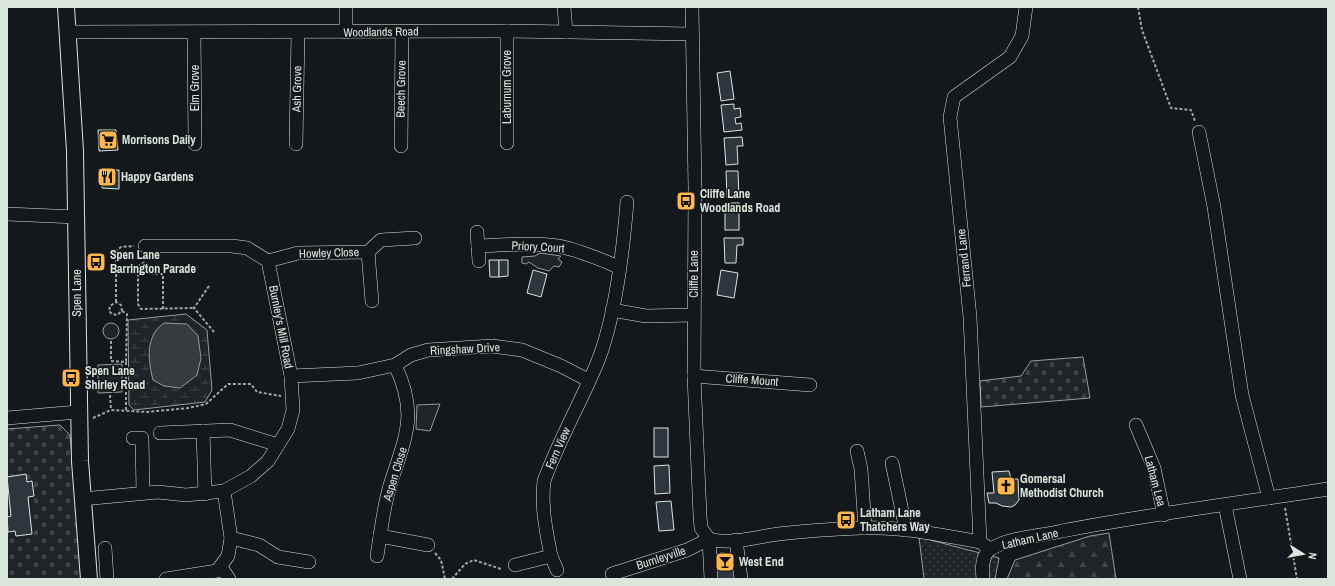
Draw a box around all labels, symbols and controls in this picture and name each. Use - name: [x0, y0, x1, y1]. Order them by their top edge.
- street label: Woodlands Road: [343, 23, 419, 41]
- street label: Laburnum Grove: [499, 50, 515, 124]
- street label: Beech Grove: [393, 60, 409, 118]
- street label: Elm Grove: [187, 65, 203, 111]
- street label: Ash Grove: [289, 66, 305, 113]
- supermarket icon: Morrisons Daily: [97, 129, 119, 151]
- place label: Morrisons Daily: [122, 132, 196, 148]
- restaurant icon: Happy Gardens: [96, 166, 118, 188]
- place label: Happy Gardens: [121, 169, 194, 185]
- place label: Cliffe Lane Woodlands Road: [700, 186, 780, 216]
- bus stop icon: Cliffe Lane Woodlands Road: [675, 190, 697, 212]
- street label: Ferrand Lane: [953, 228, 975, 288]
- street label: Priory Court: [511, 238, 565, 256]
- street label: Howley Close: [299, 244, 359, 262]
- place label: Spen Lane Barrington Parade: [110, 247, 196, 277]
- street label: Cliffe Lane: [686, 250, 702, 298]
- bus stop icon: Spen Lane Barrington Parade: [85, 251, 107, 273]
- street label: Spen Lane: [69, 269, 85, 317]
- street label: Burnley's Mill Road: [265, 284, 297, 370]
- street label: Ringshaw Drive: [430, 339, 500, 359]
- place label: Spen Lane Shirley Road: [85, 363, 145, 393]
- bus stop icon: Spen Lane Shirley Road: [60, 367, 82, 389]
- street label: Cliffe Mount: [725, 370, 779, 390]
- street label: Fern View: [542, 424, 575, 471]
- street label: Aspen Close: [379, 445, 411, 504]
- street label: Latham Lea: [1141, 454, 1170, 509]
- place label: Gomersal Methodist Church: [1020, 471, 1104, 501]
- church icon: Gomersal Methodist Church: [995, 475, 1017, 497]
- place label: Latham Lane Thatchers Way: [860, 505, 930, 535]
- bus stop icon: Latham Lane Thatchers Way: [835, 509, 857, 531]
- street label: Latham Lane: [1000, 525, 1060, 553]
- north arrow: [1283, 534, 1323, 574]
- street label: Burnleyville: [634, 543, 688, 573]
- bar icon: West End: [714, 551, 736, 573]
- text: N: [1305, 551, 1320, 560]
- place label: West End: [739, 554, 784, 570]

